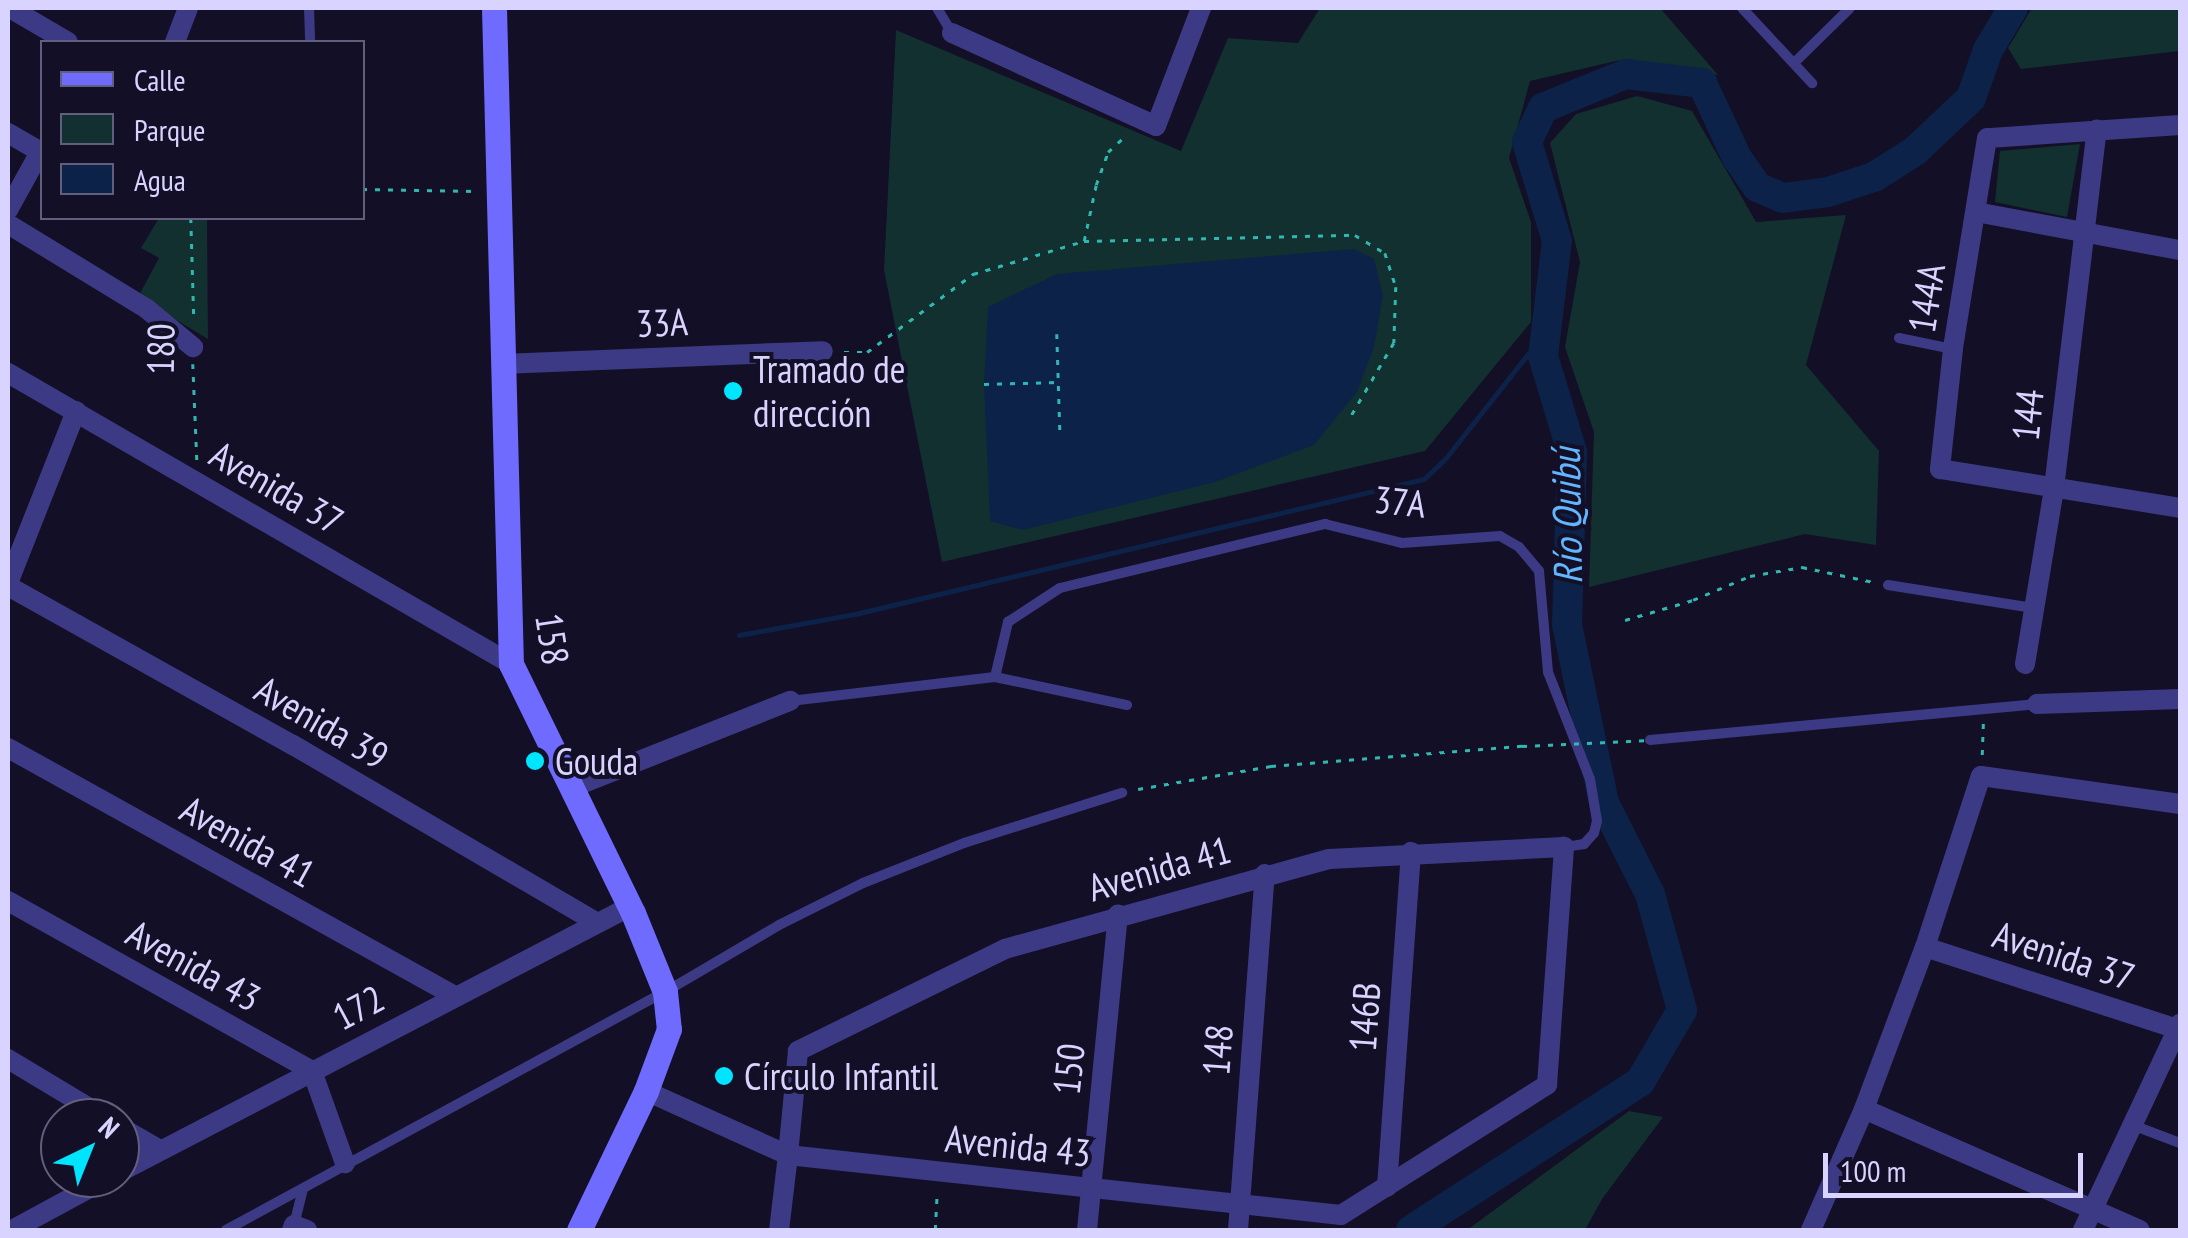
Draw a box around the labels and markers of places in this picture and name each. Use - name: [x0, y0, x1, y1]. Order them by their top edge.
- place label: Tramado de dirección: [753, 346, 905, 436]
- marker: Tramado de dirección: [722, 380, 744, 402]
- place label: Gouda: [555, 738, 638, 784]
- marker: Gouda: [524, 750, 546, 772]
- place label: Círculo Infantil: [744, 1053, 938, 1099]
- marker: Círculo Infantil: [713, 1065, 735, 1087]

